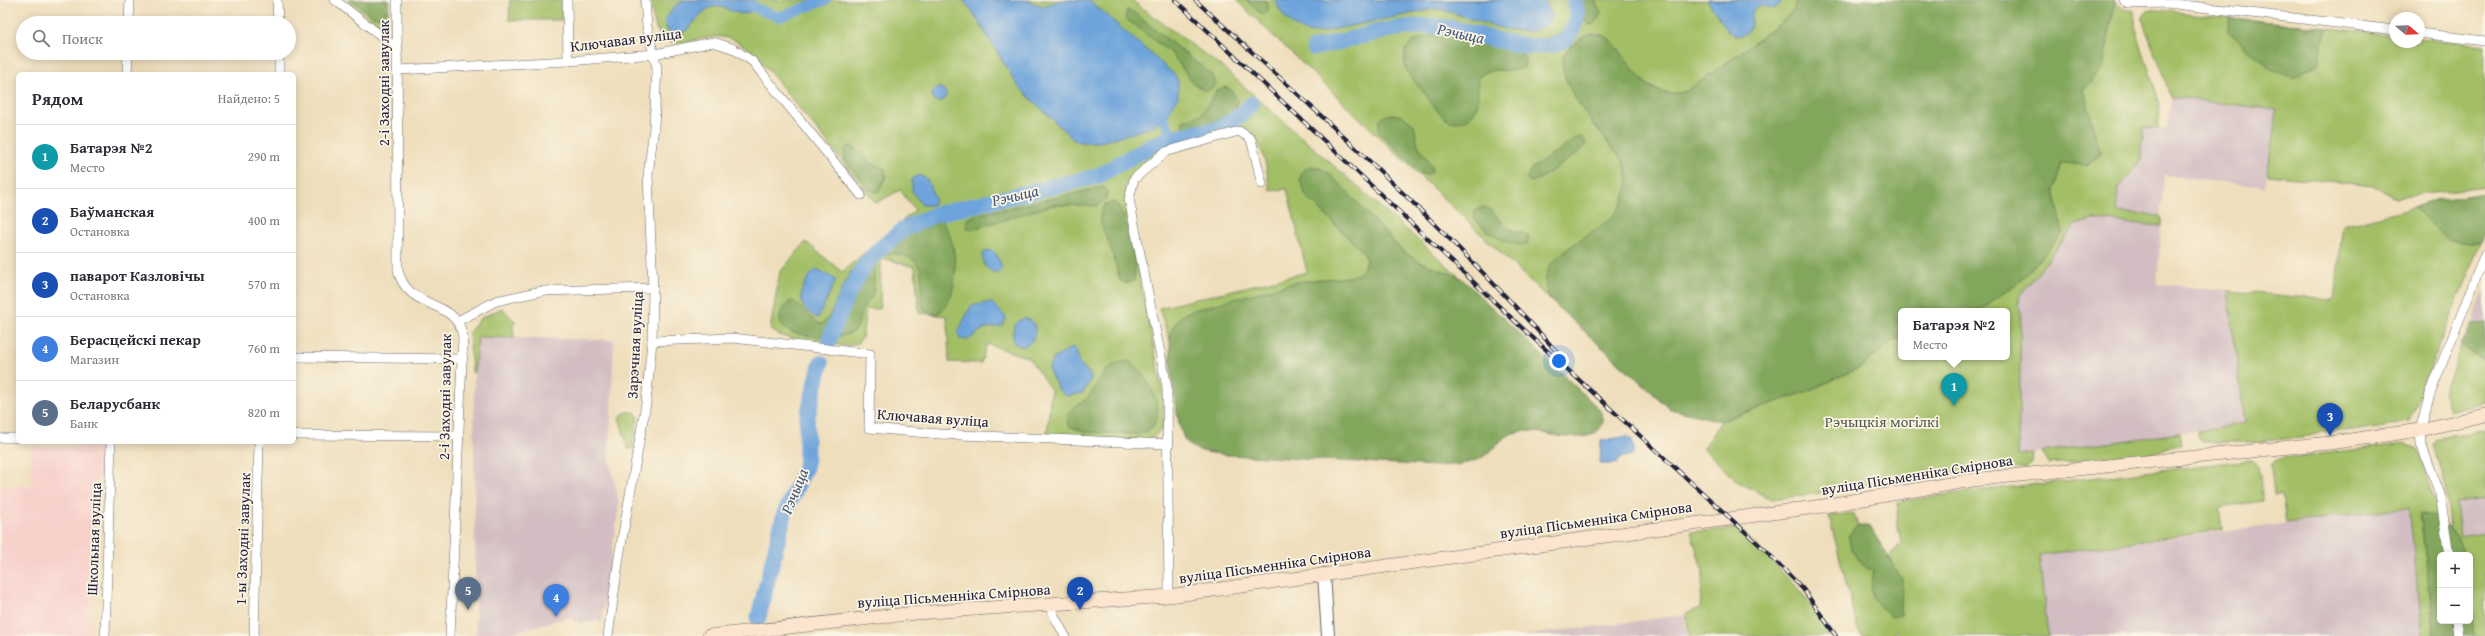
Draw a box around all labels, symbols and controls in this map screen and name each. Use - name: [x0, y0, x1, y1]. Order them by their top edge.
- north arrow: [2389, 12, 2425, 48]
- search box: [16, 16, 296, 60]
- water label: Рэчыца: [1434, 16, 1487, 50]
- street label: 2-і Заходні завулак: [373, 20, 394, 146]
- street label: Ключавая вуліца: [569, 22, 684, 57]
- icon: search: [30, 27, 52, 49]
- text: Поиск: [62, 28, 103, 49]
- text: Рядом: [32, 86, 83, 111]
- text: Найдено: 5: [218, 89, 280, 108]
- text: Батарэя №2: [70, 137, 152, 158]
- text: 1: [42, 147, 48, 166]
- text: 290 m: [248, 147, 280, 166]
- text: Место: [70, 158, 105, 177]
- water label: Рэчыца: [988, 178, 1041, 212]
- text: Баўманская: [70, 201, 154, 222]
- text: 2: [42, 211, 48, 230]
- text: 400 m: [248, 211, 280, 230]
- text: Остановка: [70, 222, 130, 241]
- text: паварот Казловічы: [70, 265, 205, 286]
- text: 3: [42, 275, 48, 294]
- text: 570 m: [248, 275, 280, 294]
- text: Остановка: [70, 286, 130, 305]
- street label: Зарэчная вуліца: [621, 290, 648, 399]
- popup: [1898, 308, 2010, 360]
- text: Батарэя №2: [1913, 314, 1995, 335]
- text: Берасцейскі пекар: [70, 329, 201, 350]
- street label: 2-і Заходні завулак: [433, 334, 456, 460]
- text: Место: [1913, 335, 1948, 354]
- text: 4: [42, 339, 48, 358]
- text: 760 m: [248, 339, 280, 358]
- text: Магазин: [70, 350, 119, 369]
- your location: [1549, 351, 1569, 371]
- pin: 1: [1941, 373, 1967, 406]
- text: Беларусбанк: [70, 393, 160, 414]
- text: 5: [42, 403, 48, 422]
- text: 820 m: [248, 403, 280, 422]
- street label: Ключавая вуліца: [876, 403, 990, 432]
- pin: 3: [2317, 403, 2343, 436]
- park label: Рэчыцкія могілкі: [1825, 411, 1939, 432]
- text: Банк: [70, 414, 98, 433]
- street label: вуліца Пісьменніка Смірнова: [1820, 449, 2015, 500]
- water label: Рэчыца: [774, 464, 814, 518]
- street label: 1-ы Заходні завулак: [230, 472, 255, 606]
- street label: Школьная вуліца: [81, 481, 106, 596]
- street label: вуліца Пісьменніка Смірнова: [1499, 496, 1694, 543]
- street label: вуліца Пісьменніка Смірнова: [1178, 541, 1373, 588]
- map controls: [2437, 552, 2473, 624]
- button: +: [2437, 552, 2473, 588]
- pin: 5: [455, 577, 481, 610]
- pin: 2: [1067, 577, 1093, 610]
- street label: вуліца Пісьменніка Смірнова: [857, 578, 1052, 613]
- pin: 4: [543, 584, 569, 617]
- button: −: [2437, 588, 2473, 624]

